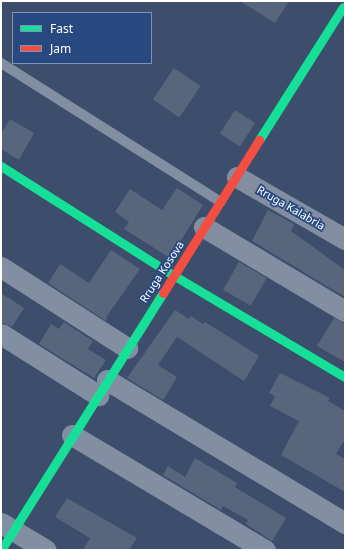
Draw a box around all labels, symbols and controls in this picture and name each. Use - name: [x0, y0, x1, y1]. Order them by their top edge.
- legend: [12, 12, 152, 64]
- text: Fast: [50, 20, 73, 37]
- text: Jam: [50, 40, 71, 57]
- street label: Rruga Kalabria: [255, 183, 327, 233]
- street label: Rruga Kosova: [137, 239, 187, 305]

